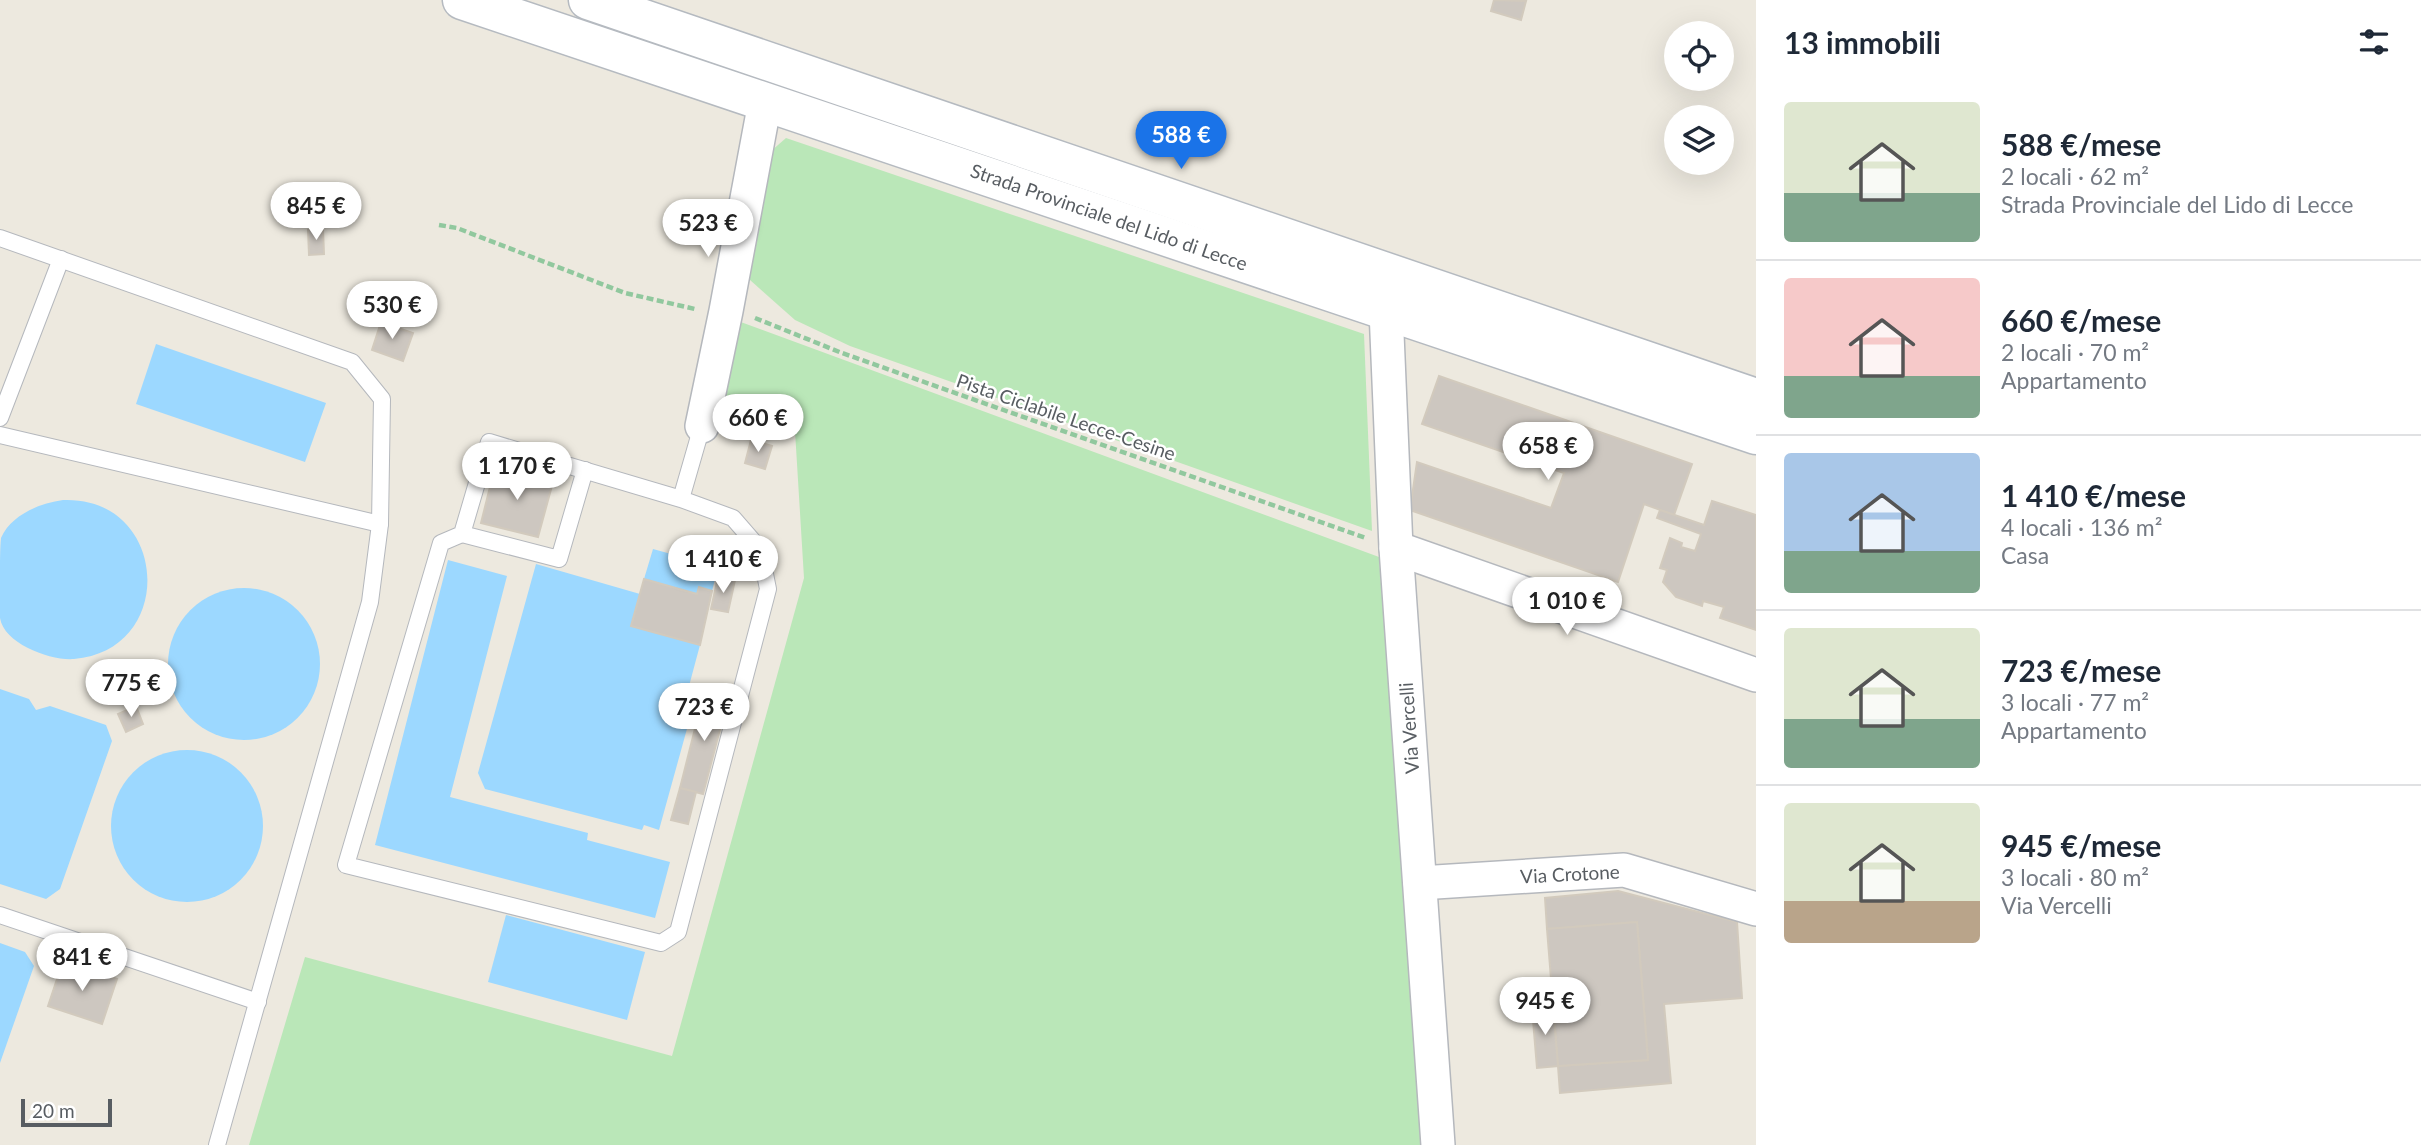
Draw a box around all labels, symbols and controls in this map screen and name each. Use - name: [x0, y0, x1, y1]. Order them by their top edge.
- map controls: [1664, 21, 1734, 175]
- button: locate: [1664, 21, 1734, 91]
- icon: filters: [2355, 23, 2393, 61]
- text: 13 immobili: [1784, 24, 1941, 60]
- button: layers: [1664, 105, 1734, 175]
- pin: 588 €: [1132, 111, 1230, 171]
- text: 588 €: [1152, 120, 1210, 148]
- text: 588 €/mese: [2001, 126, 2161, 162]
- icon: home: [1840, 130, 1924, 214]
- street label: Strada Provinciale del Lido di Lecce: [968, 158, 1251, 275]
- text: 2 locali · 62 m²: [2001, 162, 2149, 190]
- pin: 845 €: [267, 182, 365, 242]
- text: Strada Provinciale del Lido di Lecce: [2001, 190, 2353, 218]
- text: 845 €: [287, 191, 345, 219]
- pin: 523 €: [659, 200, 757, 259]
- text: 523 €: [679, 208, 737, 236]
- pin: 530 €: [343, 282, 441, 341]
- text: 530 €: [363, 290, 421, 318]
- text: 660 €/mese: [2001, 302, 2161, 338]
- icon: home: [1840, 306, 1924, 390]
- text: 2 locali · 70 m²: [2001, 338, 2149, 366]
- text: Appartamento: [2001, 366, 2147, 394]
- street label: Pista Ciclabile Lecce-Cesine: [954, 368, 1179, 465]
- pin: 660 €: [709, 394, 807, 454]
- text: 660 €: [729, 403, 787, 431]
- pin: 658 €: [1499, 422, 1597, 482]
- text: 658 €: [1519, 431, 1577, 459]
- pin: 1 170 €: [452, 442, 582, 502]
- text: 1 170 €: [478, 451, 556, 479]
- text: 1 410 €/mese: [2001, 477, 2186, 513]
- icon: home: [1840, 481, 1924, 565]
- text: 4 locali · 136 m²: [2001, 513, 2162, 541]
- pin: 1 410 €: [658, 536, 788, 595]
- text: Casa: [2001, 541, 2049, 569]
- text: 1 410 €: [684, 544, 762, 572]
- pin: 1 010 €: [1502, 578, 1632, 637]
- text: 1 010 €: [1528, 586, 1606, 614]
- text: 723 €/mese: [2001, 652, 2161, 688]
- icon: home: [1840, 656, 1924, 740]
- pin: 775 €: [82, 660, 180, 719]
- text: 775 €: [102, 668, 160, 696]
- street label: Via Vercelli: [1394, 682, 1423, 774]
- pin: 723 €: [655, 684, 753, 743]
- text: 3 locali · 77 m²: [2001, 688, 2149, 716]
- text: 723 €: [675, 692, 733, 720]
- text: Appartamento: [2001, 716, 2147, 744]
- text: 945 €/mese: [2001, 827, 2161, 863]
- icon: home: [1840, 831, 1924, 915]
- street label: Via Crotone: [1520, 859, 1620, 888]
- text: 3 locali · 80 m²: [2001, 863, 2149, 891]
- text: Via Vercelli: [2001, 891, 2112, 919]
- pin: 841 €: [33, 934, 131, 993]
- text: 841 €: [53, 942, 111, 970]
- pin: 945 €: [1496, 978, 1594, 1037]
- text: 945 €: [1516, 986, 1574, 1014]
- scale bar: [21, 1096, 112, 1128]
- text: 20 m: [32, 1099, 75, 1122]

